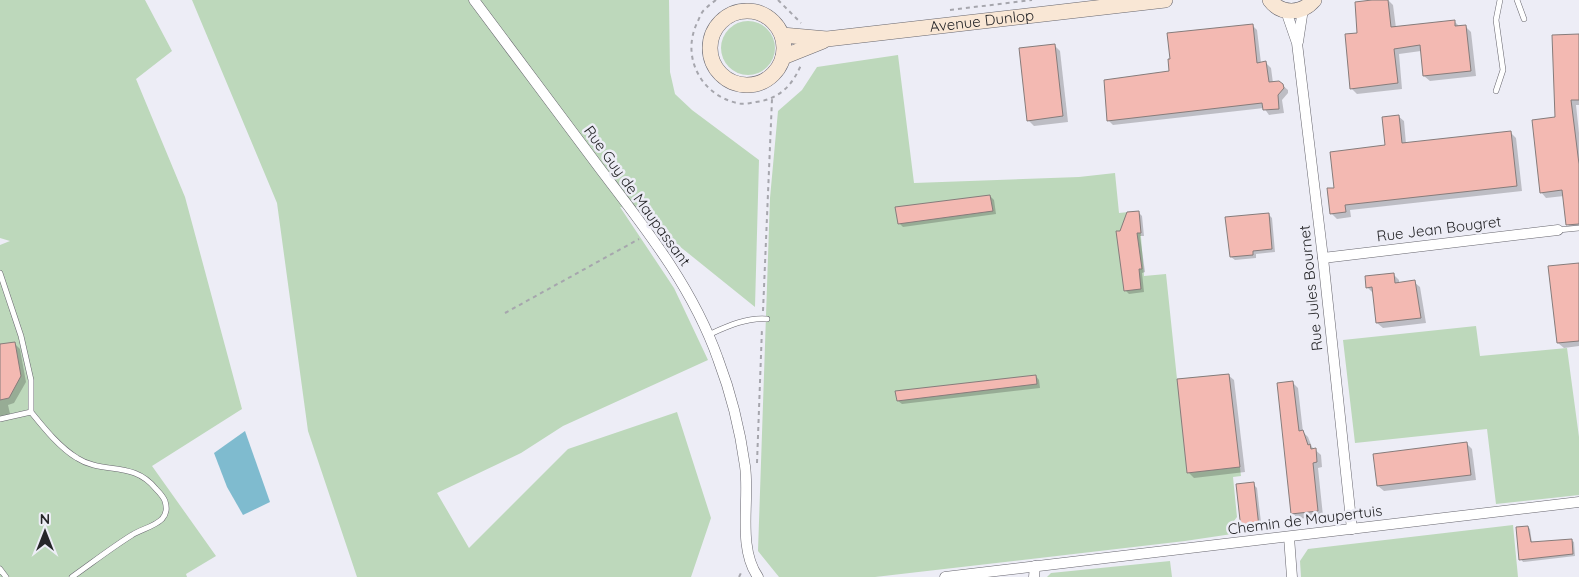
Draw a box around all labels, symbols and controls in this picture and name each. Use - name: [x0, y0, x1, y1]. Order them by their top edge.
- street label: Avenue Dunlop: [929, 5, 1035, 36]
- street label: Rue Guy de Maupassant: [580, 122, 695, 270]
- street label: Rue Jean Bougret: [1375, 211, 1502, 246]
- street label: Rue Jules Bournet: [1294, 224, 1327, 352]
- street label: Chemin de Maupertuis: [1227, 501, 1383, 538]
- north arrow: [20, 507, 70, 557]
- text: N: [40, 510, 50, 528]

